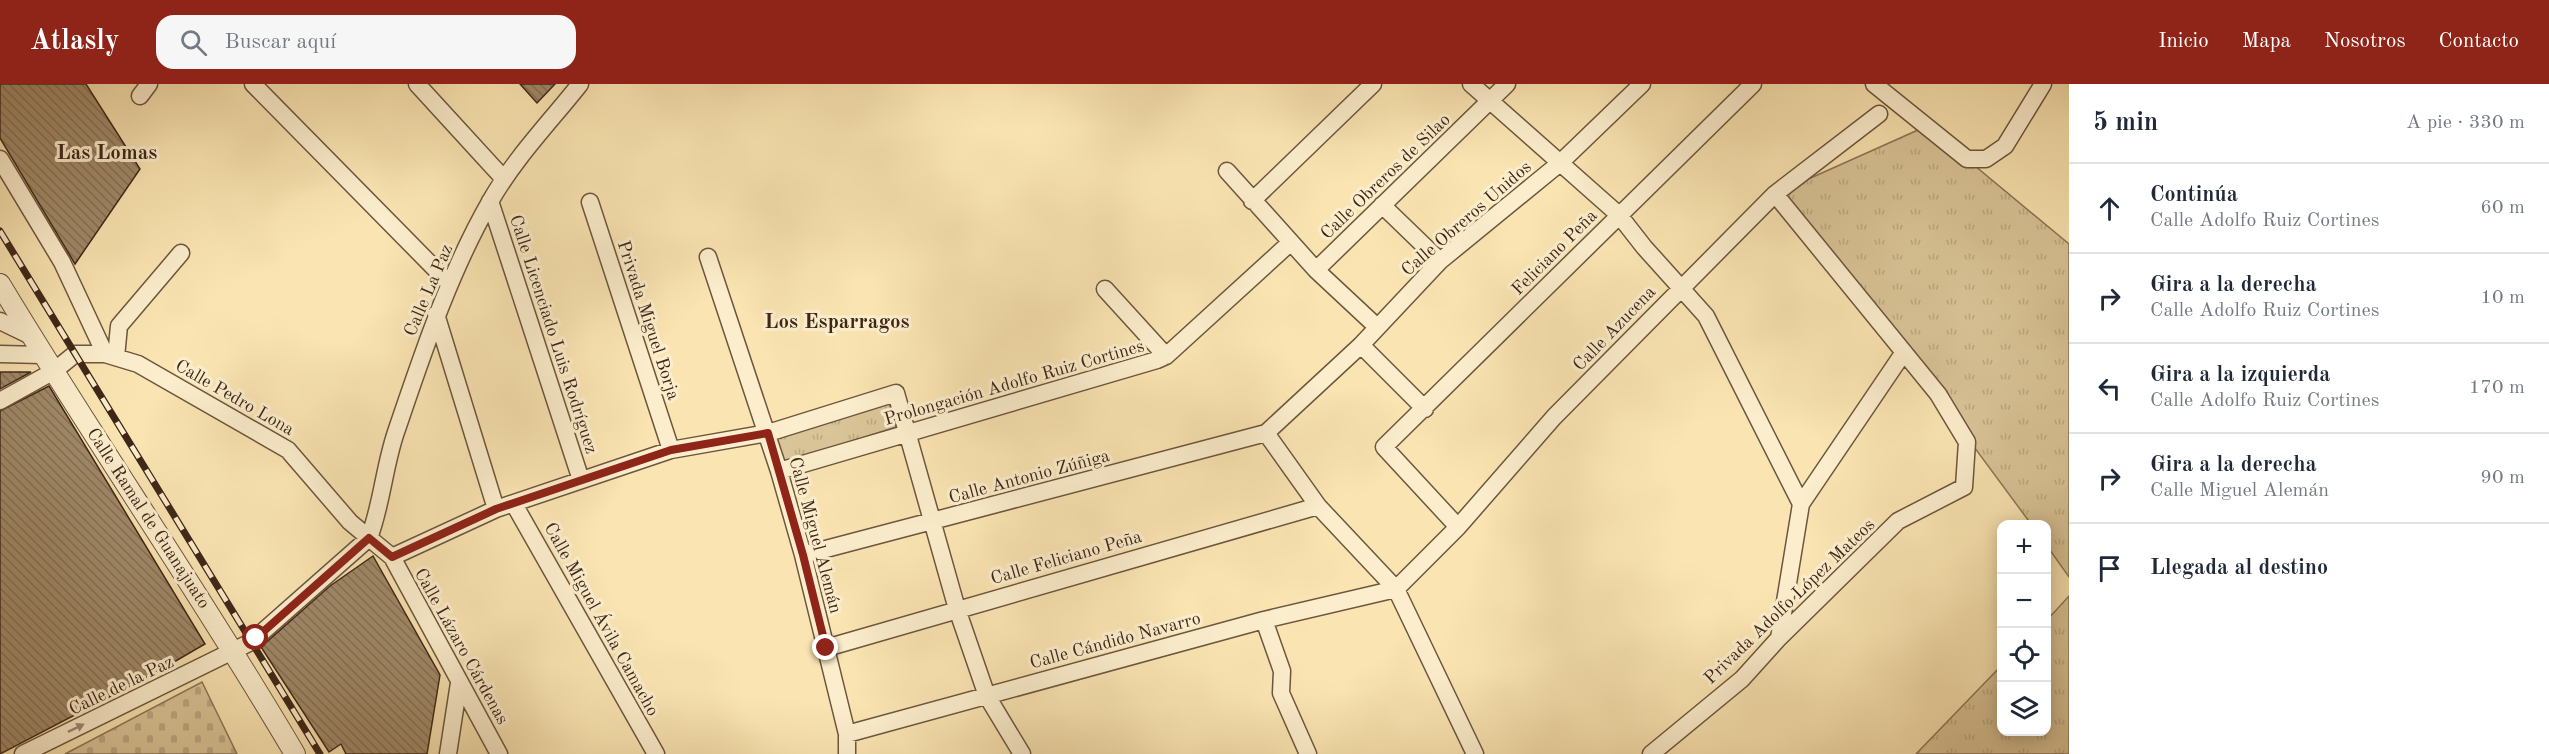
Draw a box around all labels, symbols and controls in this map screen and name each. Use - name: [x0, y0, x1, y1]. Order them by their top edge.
- search box: [156, 15, 576, 69]
- icon: search: [177, 26, 210, 59]
- text: Atlasly: [30, 28, 120, 56]
- text: Buscar aquí: [225, 31, 336, 53]
- text: Inicio: [2158, 31, 2209, 52]
- text: Mapa: [2242, 31, 2291, 52]
- text: Nosotros: [2324, 31, 2406, 52]
- text: Contacto: [2439, 31, 2519, 52]
- street label: Calle Obreros de Silao: [1318, 110, 1454, 243]
- text: 5 min: [2093, 110, 2158, 136]
- text: A pie · 330 m: [2406, 113, 2525, 133]
- district label: Las Lomas: [57, 143, 157, 164]
- street label: Calle Obreros Unidos: [1398, 158, 1535, 280]
- text: Continúa: [2150, 184, 2238, 206]
- icon: ahead: [2093, 192, 2126, 225]
- text: 60 m: [2480, 198, 2525, 218]
- street label: Feliciano Peña: [1509, 207, 1601, 299]
- text: Calle Adolfo Ruiz Cortines: [2150, 211, 2379, 231]
- street label: Calle Licenciado Luis Rodríguez: [506, 213, 600, 456]
- street label: Privada Miguel Borja: [614, 238, 682, 402]
- street label: Calle La Paz: [401, 242, 456, 339]
- text: Gira a la derecha: [2150, 274, 2317, 296]
- icon: right: [2093, 282, 2126, 315]
- street label: Calle Azucena: [1570, 283, 1659, 375]
- text: 10 m: [2480, 288, 2525, 308]
- text: Calle Adolfo Ruiz Cortines: [2150, 301, 2379, 321]
- district label: Los Esparragos: [764, 312, 910, 333]
- street label: Prolongación Adolfo Ruiz Cortines: [882, 337, 1146, 429]
- street label: Calle Pedro Lona: [172, 357, 297, 439]
- text: Gira a la izquierda: [2150, 364, 2330, 386]
- icon: left: [2093, 372, 2126, 405]
- text: 170 m: [2469, 378, 2525, 398]
- text: Calle Adolfo Ruiz Cortines: [2150, 391, 2379, 411]
- street label: Calle Ramal de Guanajuato: [83, 425, 213, 612]
- street label: Calle Antonio Zúñiga: [947, 447, 1112, 507]
- text: Gira a la derecha: [2150, 454, 2317, 476]
- street label: Calle Miguel Alemán: [785, 455, 845, 616]
- icon: right: [2093, 462, 2126, 495]
- text: 90 m: [2480, 468, 2525, 488]
- text: Calle Miguel Alemán: [2150, 481, 2329, 501]
- street label: Privada Adolfo López Mateos: [1701, 515, 1879, 688]
- street label: Calle Miguel Ávila Camacho: [540, 518, 665, 719]
- map controls: [1997, 520, 2051, 736]
- button: +: [1997, 520, 2051, 574]
- street label: Calle Feliciano Peña: [989, 528, 1144, 588]
- icon: arrive: [2093, 552, 2126, 585]
- text: Llegada al destino: [2150, 557, 2328, 579]
- street label: Calle Lázaro Cárdenas: [411, 565, 512, 728]
- button: −: [1997, 574, 2051, 628]
- street label: Calle Cándido Navarro: [1028, 609, 1203, 672]
- route start: [242, 624, 268, 650]
- button: locate: [1997, 628, 2051, 682]
- route end: [812, 634, 838, 660]
- street label: Calle de la Paz: [66, 653, 177, 719]
- button: layers: [1997, 682, 2051, 736]
- one-way arrow: [67, 724, 85, 734]

